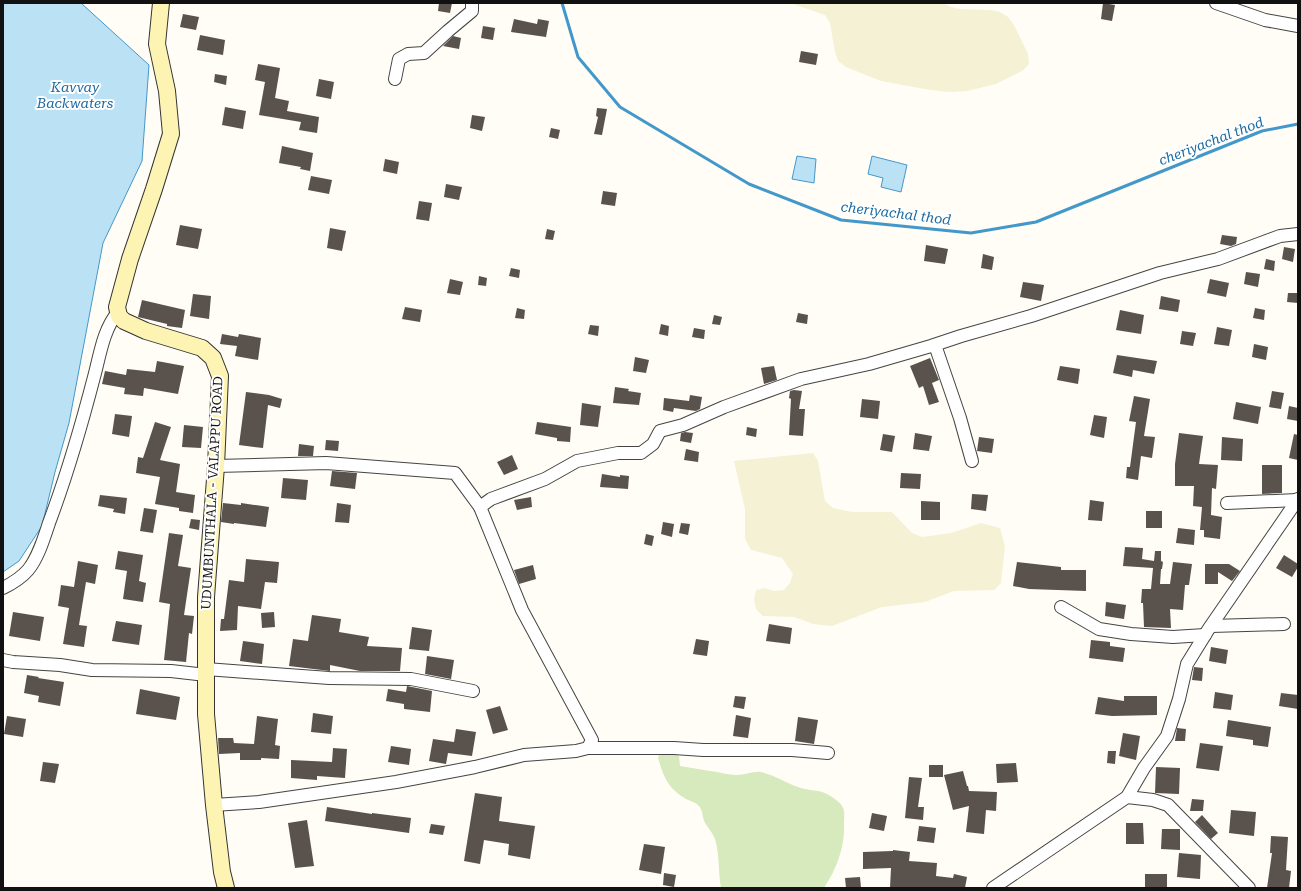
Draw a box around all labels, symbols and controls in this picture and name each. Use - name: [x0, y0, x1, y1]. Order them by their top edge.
- water label: Kavvay Backwaters: [36, 79, 114, 111]
- water label: cheriyachal thod: [1156, 114, 1266, 168]
- water label: cheriyachal thod: [840, 198, 952, 228]
- street label: UDUMBUNTHALA - VALAPPU ROAD: [198, 376, 226, 610]

